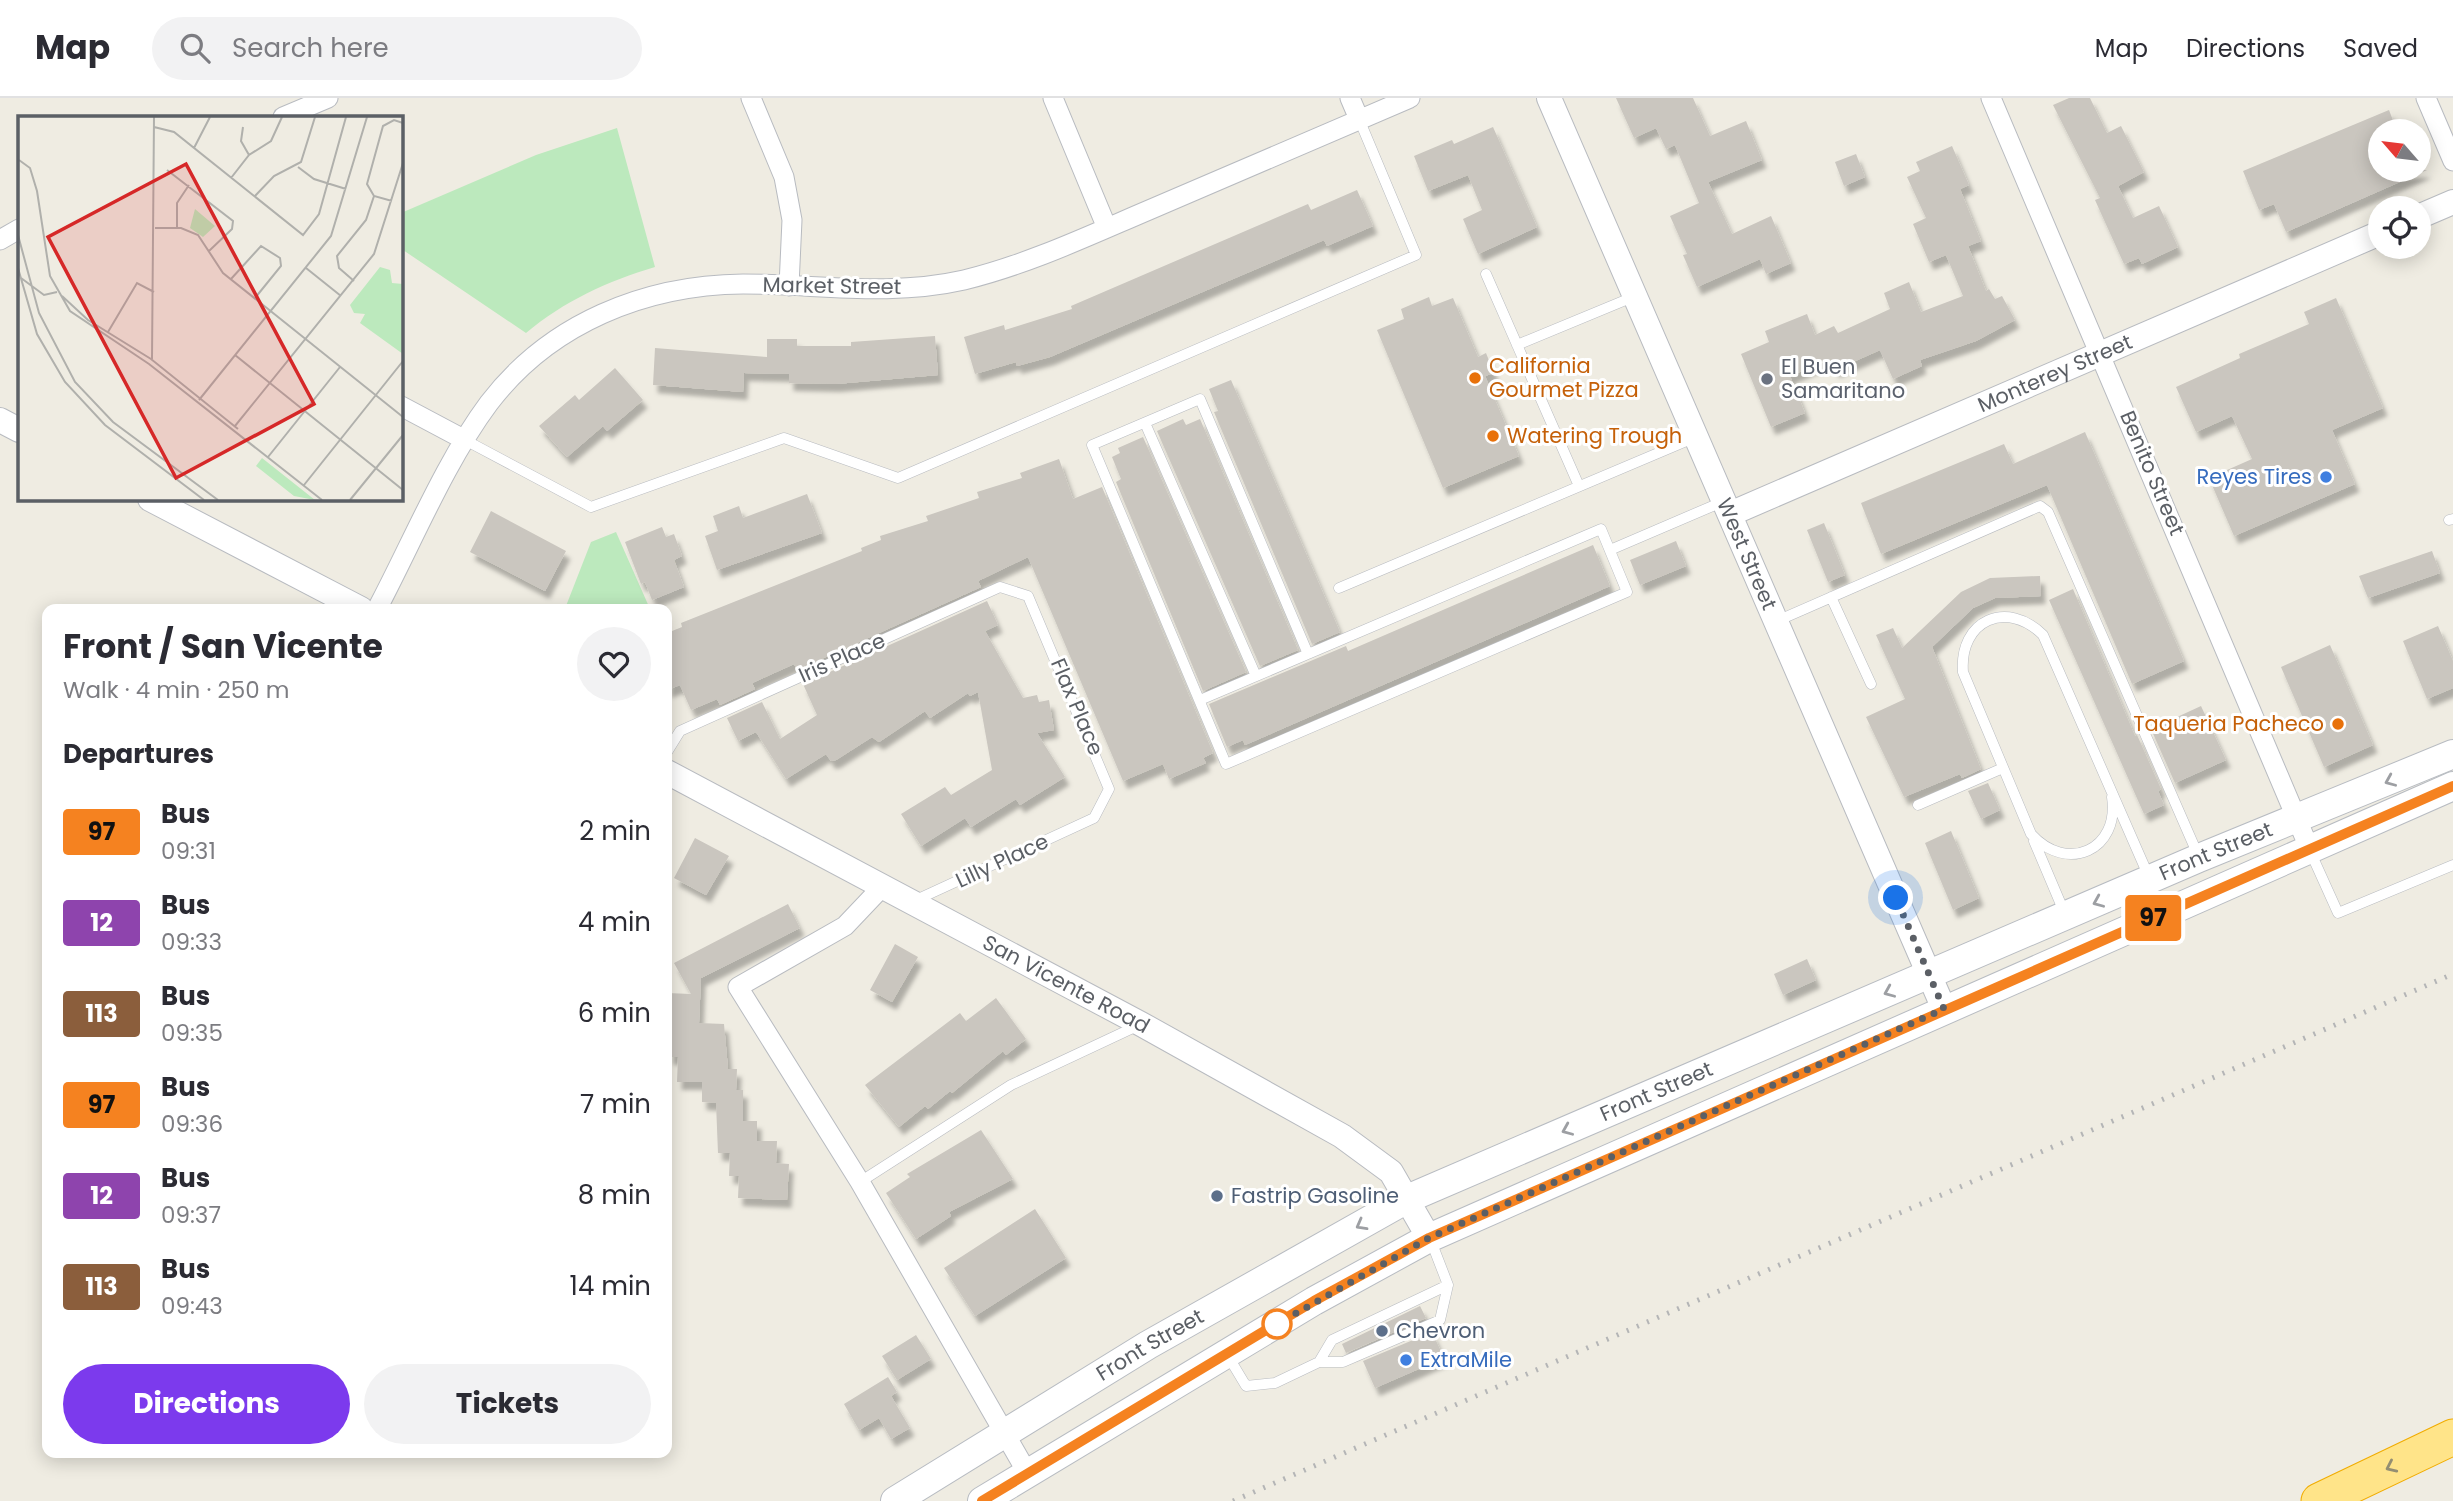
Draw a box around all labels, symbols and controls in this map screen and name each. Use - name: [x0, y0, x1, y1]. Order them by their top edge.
- search box: [152, 17, 642, 80]
- text: Map: [35, 24, 110, 71]
- icon: search: [176, 29, 214, 67]
- text: Search here: [232, 30, 389, 66]
- text: Map: [2095, 32, 2148, 65]
- text: Directions: [2186, 32, 2305, 65]
- text: Saved: [2343, 32, 2418, 65]
- inset map: [18, 116, 402, 500]
- north arrow: [2368, 119, 2431, 182]
- map controls: [2368, 119, 2431, 259]
- button: locate: [2368, 196, 2431, 259]
- street label: Market Street: [762, 270, 902, 301]
- street label: Monterey Street: [1973, 327, 2136, 419]
- place label: California Gourmet Pizza: [1489, 351, 1639, 404]
- place label: El Buen Samaritano: [1781, 352, 1905, 405]
- marker: California Gourmet Pizza: [1467, 370, 1483, 386]
- marker: El Buen Samaritano: [1759, 371, 1775, 387]
- street label: Benito Street: [2113, 406, 2192, 540]
- place label: Watering Trough: [1507, 421, 1682, 450]
- marker: Watering Trough: [1485, 428, 1501, 444]
- place label: Reyes Tires: [2196, 462, 2312, 491]
- marker: Reyes Tires: [2318, 469, 2334, 485]
- street label: West Street: [1710, 493, 1784, 614]
- text: Front / San Vicente: [63, 623, 383, 670]
- street label: Iris Place: [794, 626, 890, 690]
- button: heart: [577, 627, 651, 701]
- street label: Flax Place: [1044, 654, 1111, 760]
- text: Walk · 4 min · 250 m: [63, 674, 289, 706]
- place label: Taqueria Pacheco: [2133, 709, 2324, 738]
- marker: Taqueria Pacheco: [2330, 716, 2346, 732]
- text: Departures: [63, 736, 214, 772]
- one-way arrow: [2385, 772, 2397, 786]
- text: Bus: [161, 796, 210, 832]
- text: 2 min: [579, 813, 651, 849]
- street label: Front Street: [2155, 814, 2277, 887]
- text: 97: [88, 815, 115, 848]
- street label: Lilly Place: [951, 826, 1053, 895]
- text: 09:31: [161, 835, 216, 867]
- your location: [1878, 880, 1913, 915]
- text: Bus: [161, 887, 210, 923]
- one-way arrow: [2093, 894, 2105, 908]
- line badge: 97: [2122, 895, 2184, 941]
- text: 97: [2139, 901, 2167, 934]
- text: 4 min: [578, 904, 651, 940]
- text: 12: [90, 906, 113, 939]
- text: 09:33: [161, 926, 222, 958]
- street label: San Vicente Road: [978, 927, 1155, 1040]
- text: Bus: [161, 978, 210, 1014]
- one-way arrow: [1884, 984, 1896, 998]
- text: 6 min: [578, 995, 651, 1031]
- text: 113: [85, 997, 118, 1030]
- text: 09:35: [161, 1017, 223, 1049]
- street label: Front Street: [1595, 1054, 1717, 1128]
- text: Bus: [161, 1069, 210, 1105]
- text: 7 min: [580, 1086, 651, 1122]
- text: 97: [88, 1088, 115, 1121]
- text: 09:36: [161, 1108, 223, 1140]
- one-way arrow: [1562, 1122, 1575, 1136]
- text: Bus: [161, 1160, 210, 1196]
- text: 8 min: [578, 1177, 651, 1213]
- text: 12: [90, 1179, 113, 1212]
- place label: Fastrip Gasoline: [1231, 1181, 1399, 1210]
- marker: Fastrip Gasoline: [1209, 1188, 1225, 1204]
- text: 09:37: [161, 1199, 221, 1231]
- one-way arrow: [1356, 1217, 1368, 1230]
- text: Bus: [161, 1251, 210, 1287]
- text: 14 min: [570, 1268, 651, 1304]
- text: 113: [85, 1270, 118, 1303]
- text: 09:43: [161, 1290, 223, 1322]
- street label: Front Street: [1090, 1302, 1209, 1388]
- unlabelled marker: [1262, 1309, 1292, 1339]
- place label: Chevron: [1396, 1316, 1485, 1345]
- marker: Chevron: [1374, 1323, 1390, 1339]
- place label: ExtraMile: [1420, 1345, 1512, 1374]
- marker: ExtraMile: [1398, 1352, 1414, 1368]
- button: Directions: [63, 1364, 350, 1444]
- button: Tickets: [364, 1364, 651, 1444]
- one-way arrow: [2386, 1458, 2398, 1472]

